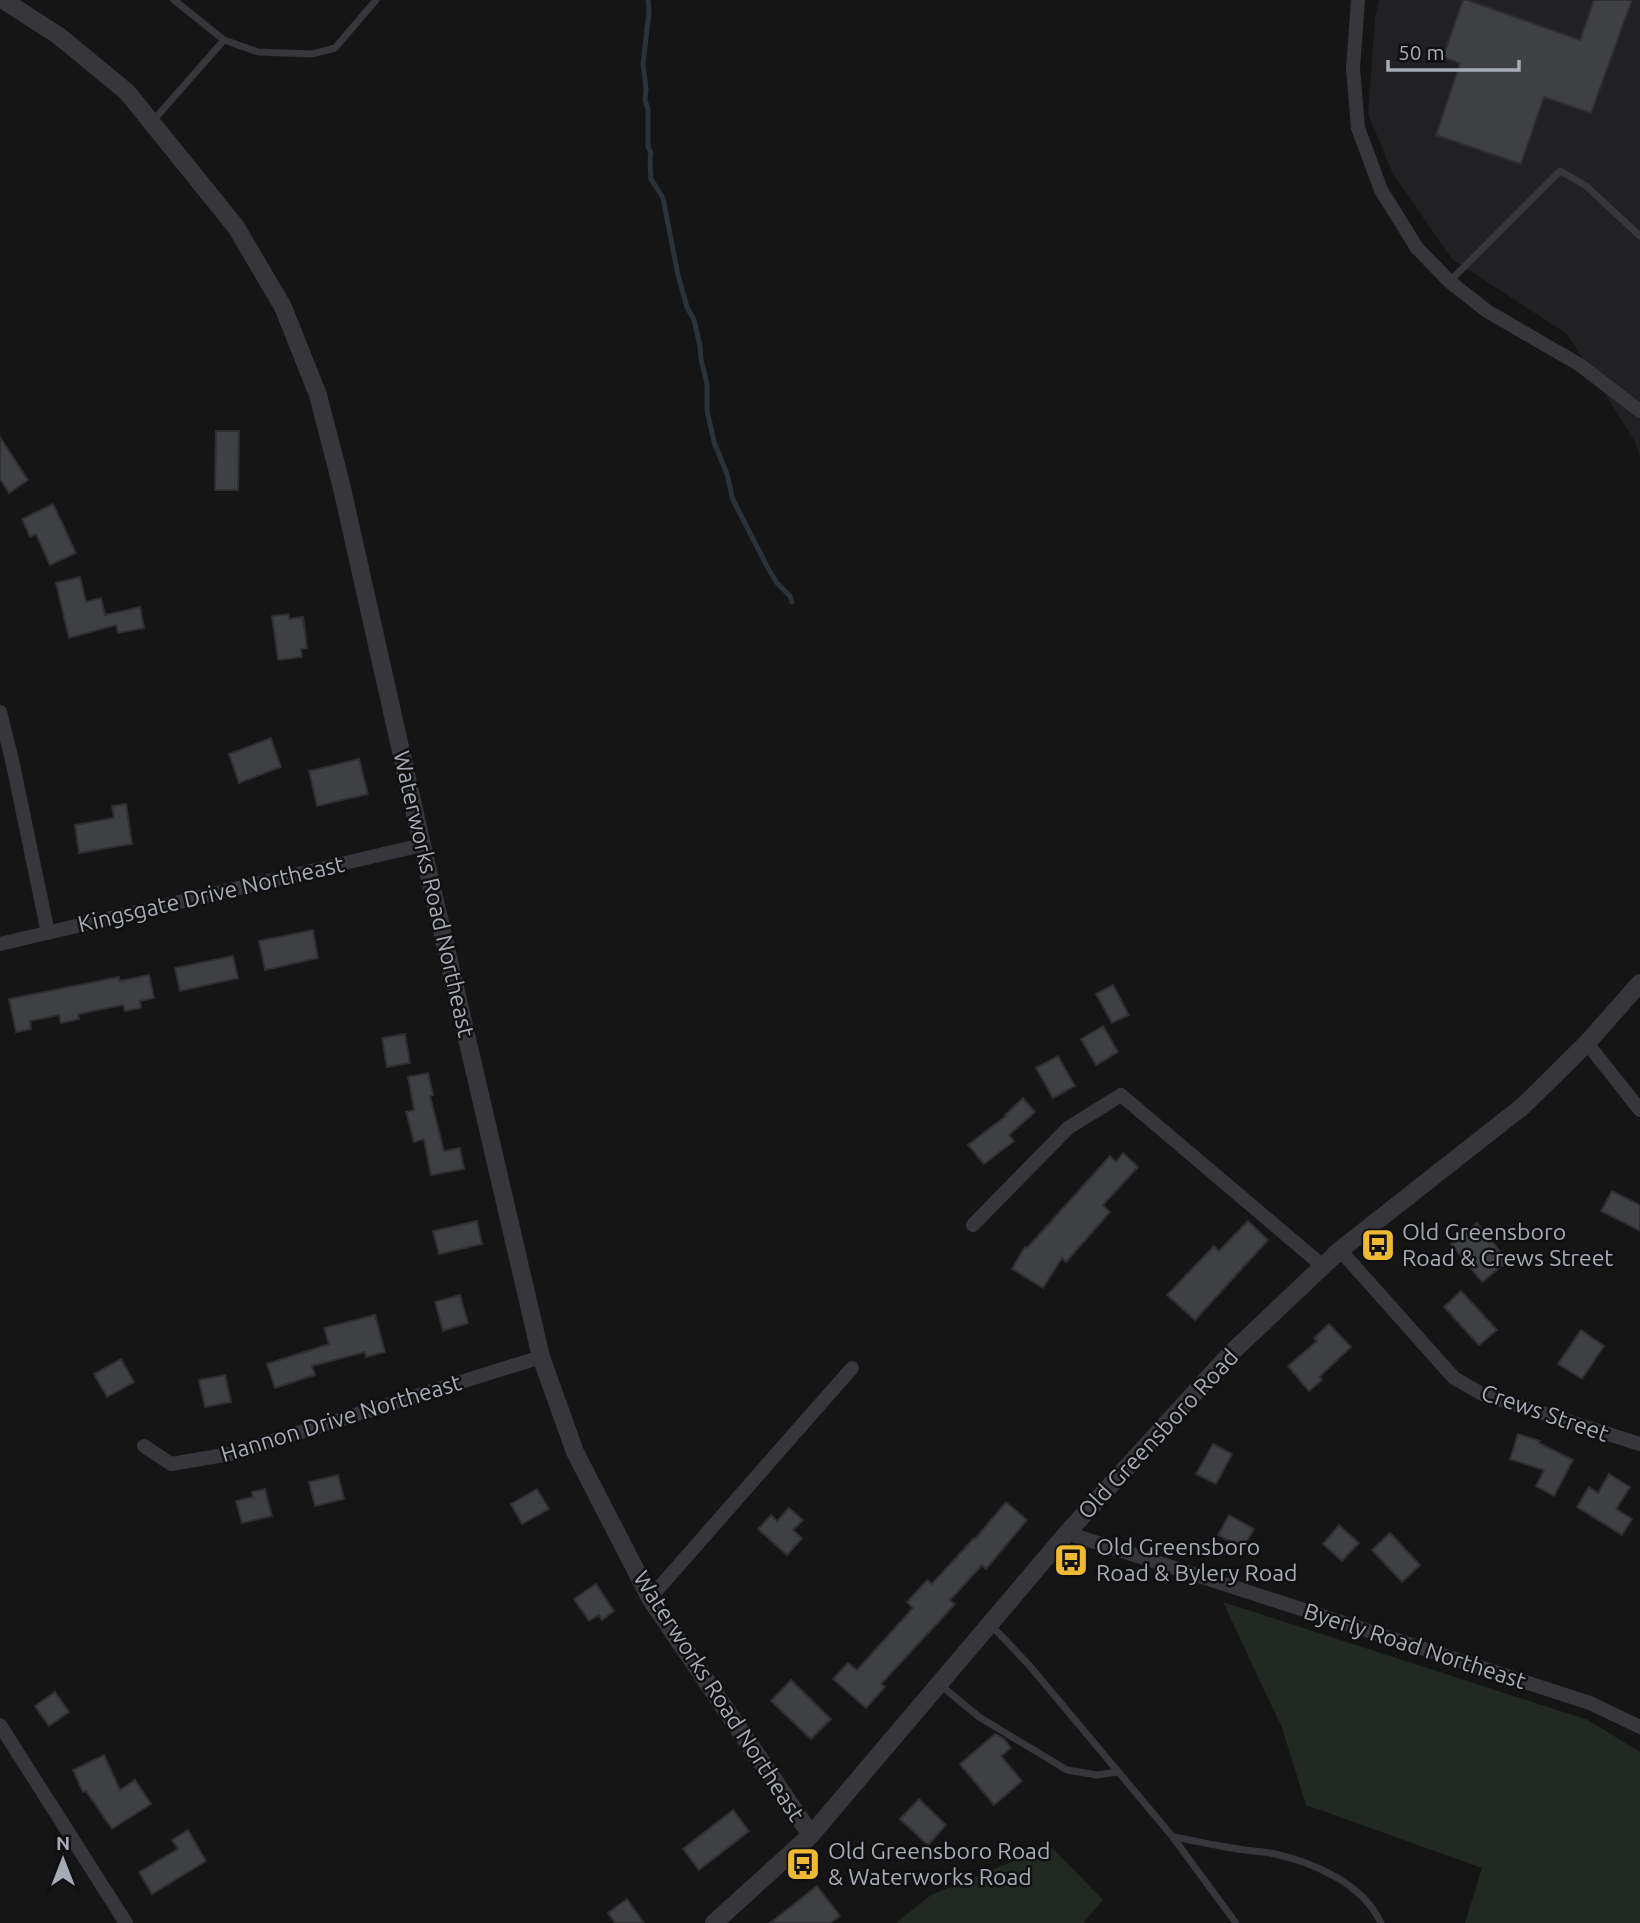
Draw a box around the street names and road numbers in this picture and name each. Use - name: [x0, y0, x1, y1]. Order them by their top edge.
- street label: Waterworks Road Northeast: [389, 748, 480, 1039]
- street label: Kingsgate Drive Northeast: [75, 851, 346, 936]
- street label: Old Greensboro Road: [1073, 1344, 1243, 1524]
- street label: Hannon Drive Northeast: [218, 1369, 464, 1466]
- street label: Crews Street: [1478, 1379, 1612, 1446]
- street label: Waterworks Road Northeast: [629, 1566, 810, 1825]
- street label: Byerly Road Northeast: [1301, 1598, 1529, 1693]

